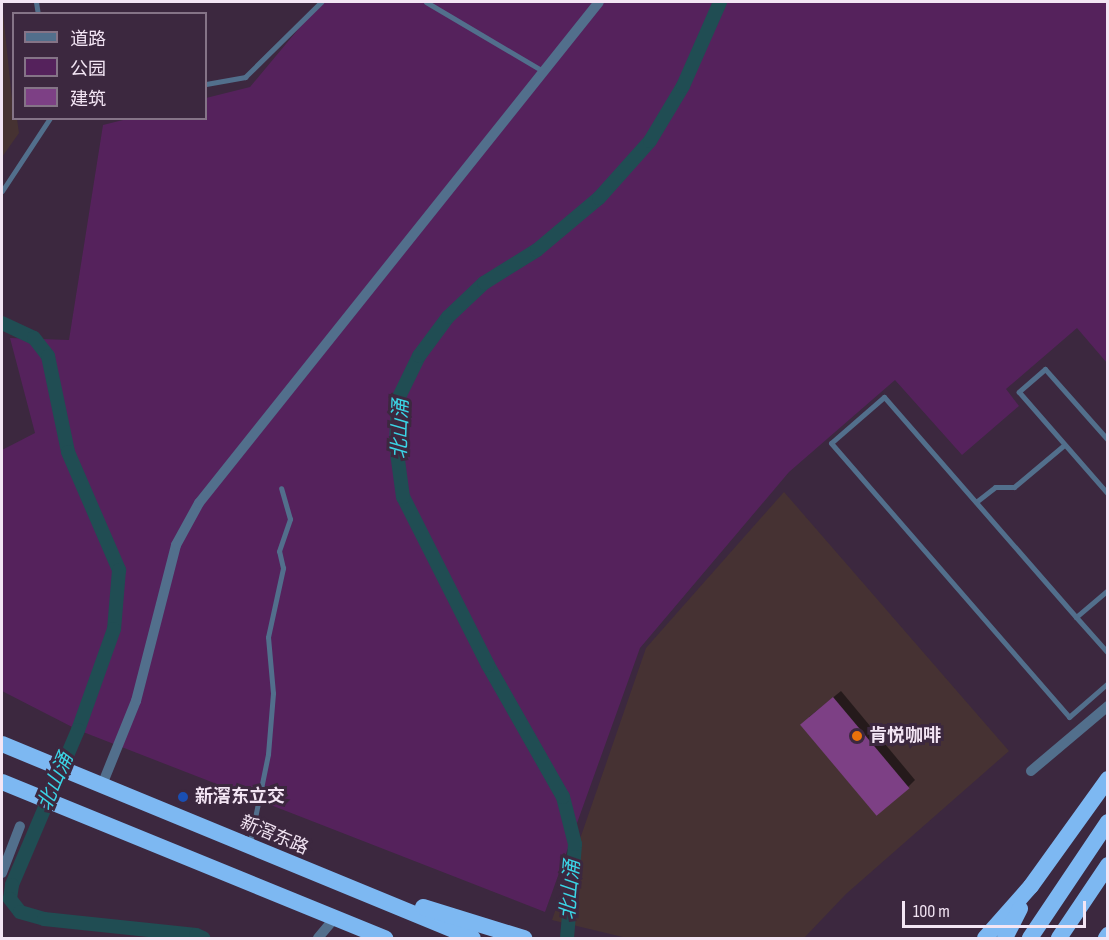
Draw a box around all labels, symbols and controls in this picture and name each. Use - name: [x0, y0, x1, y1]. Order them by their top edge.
- legend: [12, 12, 207, 120]
- text: 道路: [70, 29, 106, 50]
- text: 公园: [70, 59, 106, 80]
- text: 建筑: [70, 89, 106, 110]
- water label: 北山涌: [388, 399, 414, 459]
- place label: 肯悦咖啡: [869, 725, 941, 747]
- marker: 肯悦咖啡: [850, 729, 864, 743]
- water label: 北山涌: [33, 750, 79, 814]
- place label: 新滘东立交: [195, 786, 285, 808]
- marker: 新滘东立交: [176, 790, 190, 804]
- street label: 新滘东路: [237, 812, 311, 860]
- water label: 北山涌: [556, 859, 586, 921]
- scale bar: [905, 889, 1090, 927]
- text: 100 m: [913, 901, 950, 922]

